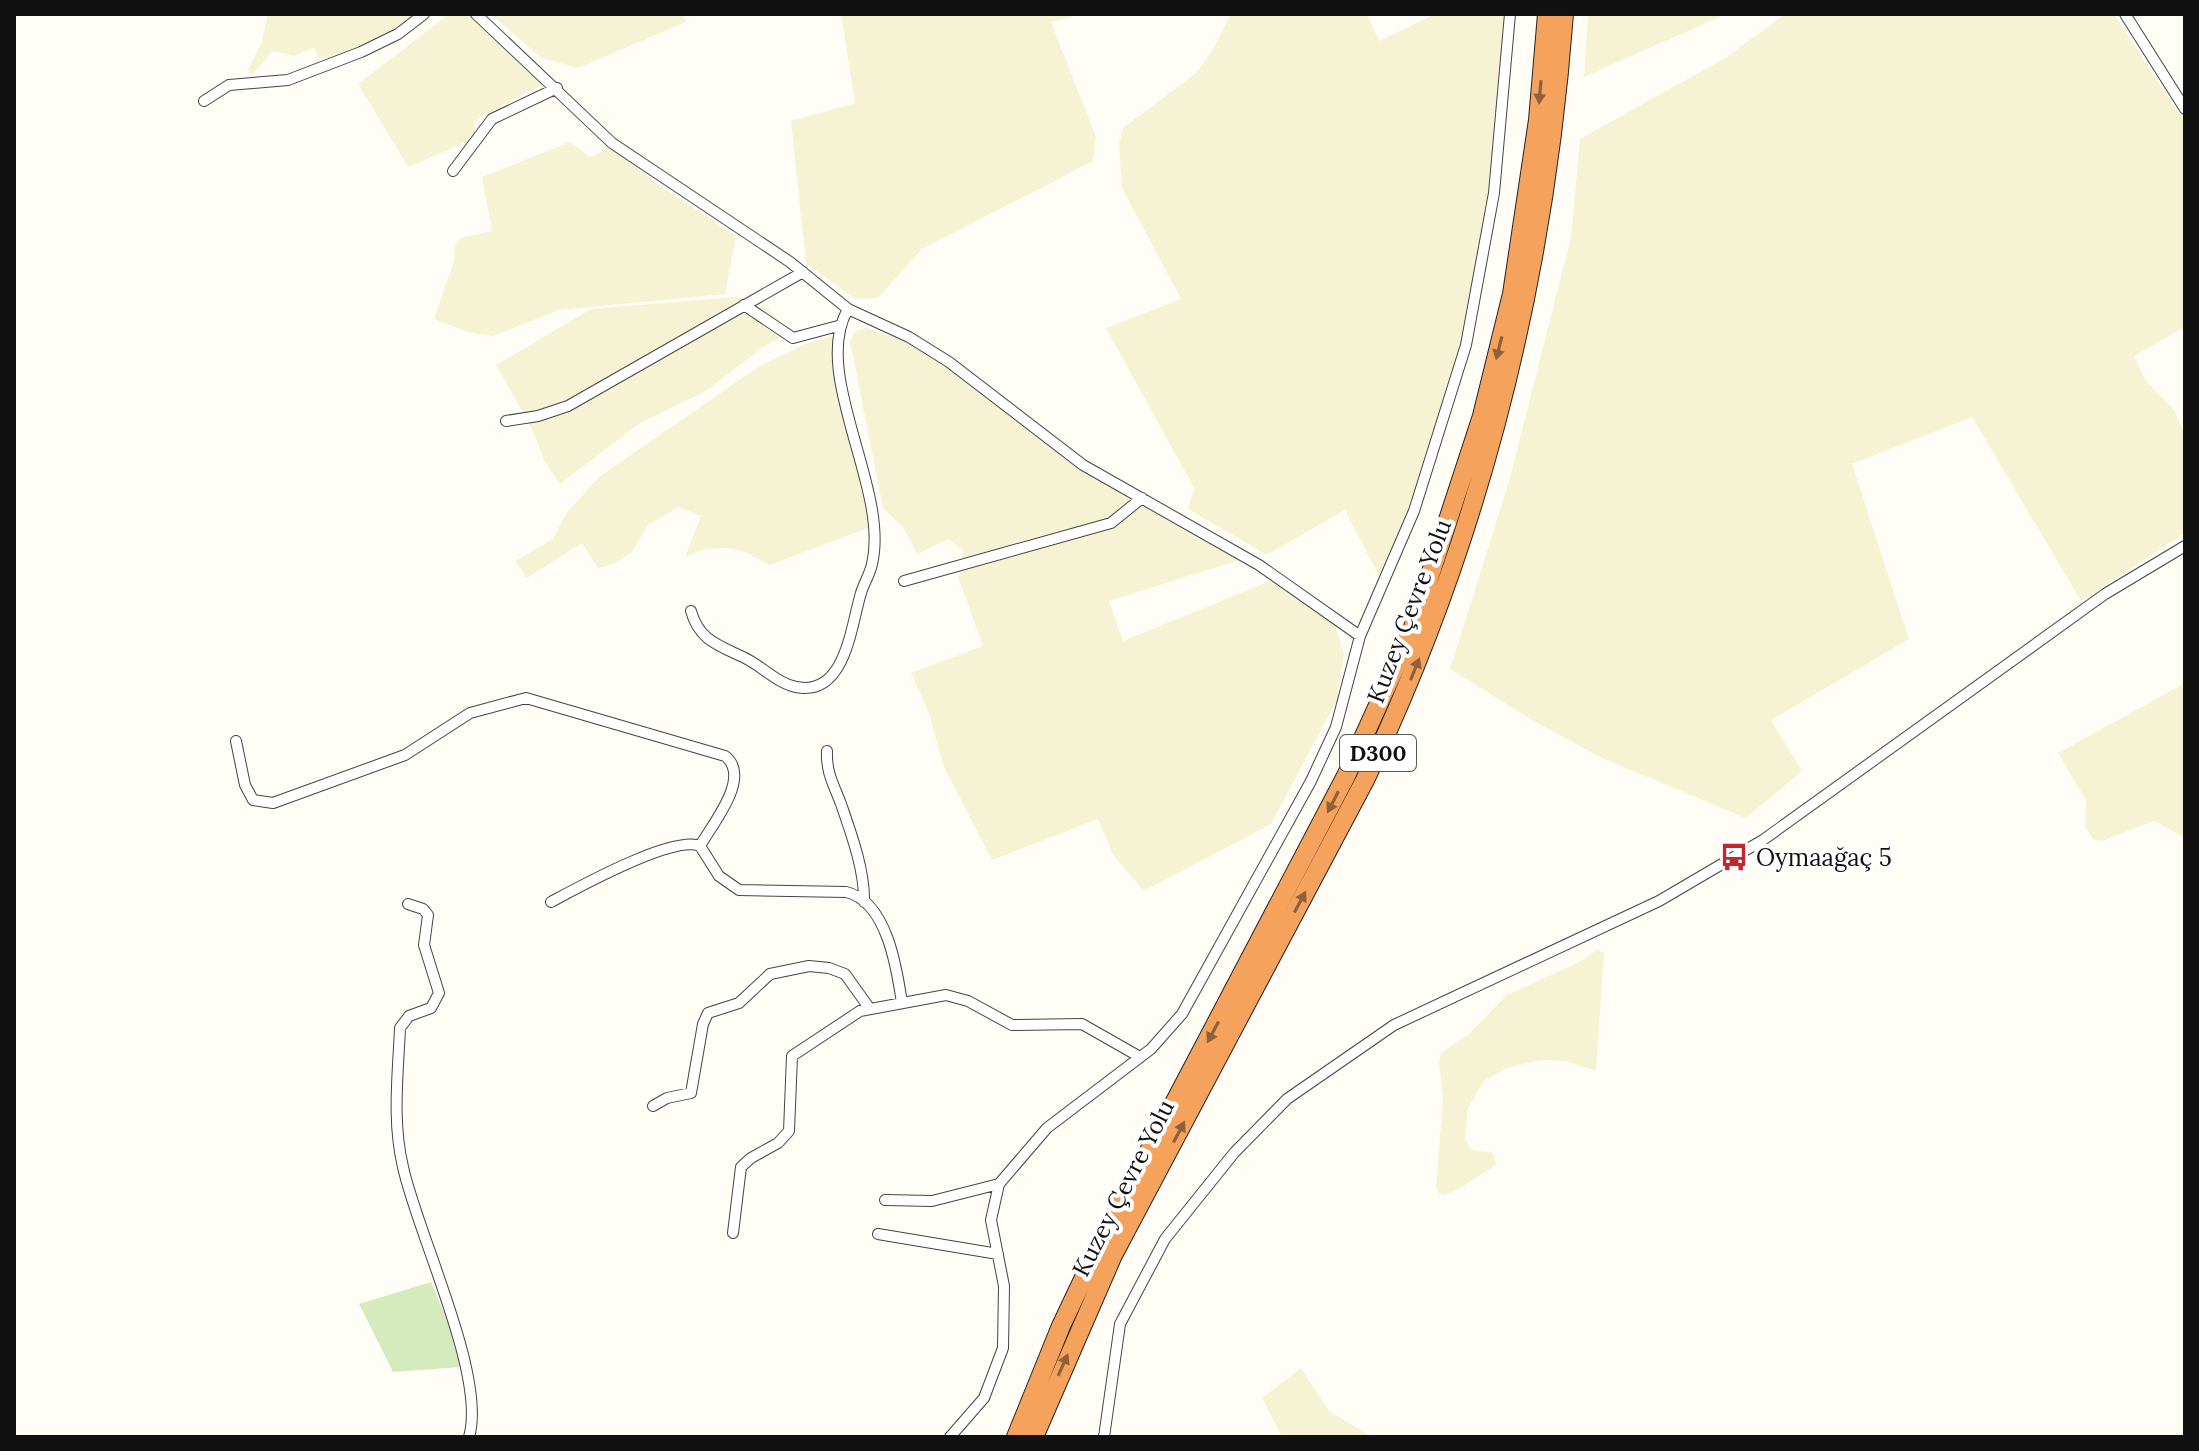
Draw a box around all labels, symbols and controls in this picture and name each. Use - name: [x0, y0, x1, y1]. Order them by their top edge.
- one-way arrow: [1534, 80, 1547, 105]
- one-way arrow: [1493, 336, 1505, 361]
- street label: Kuzey Çevre Yolu: [1360, 515, 1458, 707]
- one-way arrow: [1409, 657, 1422, 681]
- road number: D300: [1340, 735, 1416, 771]
- one-way arrow: [1327, 790, 1340, 813]
- bus stop icon: Oymaağaç 5: [1719, 842, 1749, 872]
- place label: Oymaağaç 5: [1756, 842, 1892, 873]
- one-way arrow: [1294, 891, 1307, 914]
- one-way arrow: [1207, 1021, 1220, 1044]
- street label: Kuzey Çevre Yolu: [1065, 1094, 1181, 1282]
- one-way arrow: [1171, 1121, 1185, 1143]
- one-way arrow: [1056, 1353, 1069, 1377]

